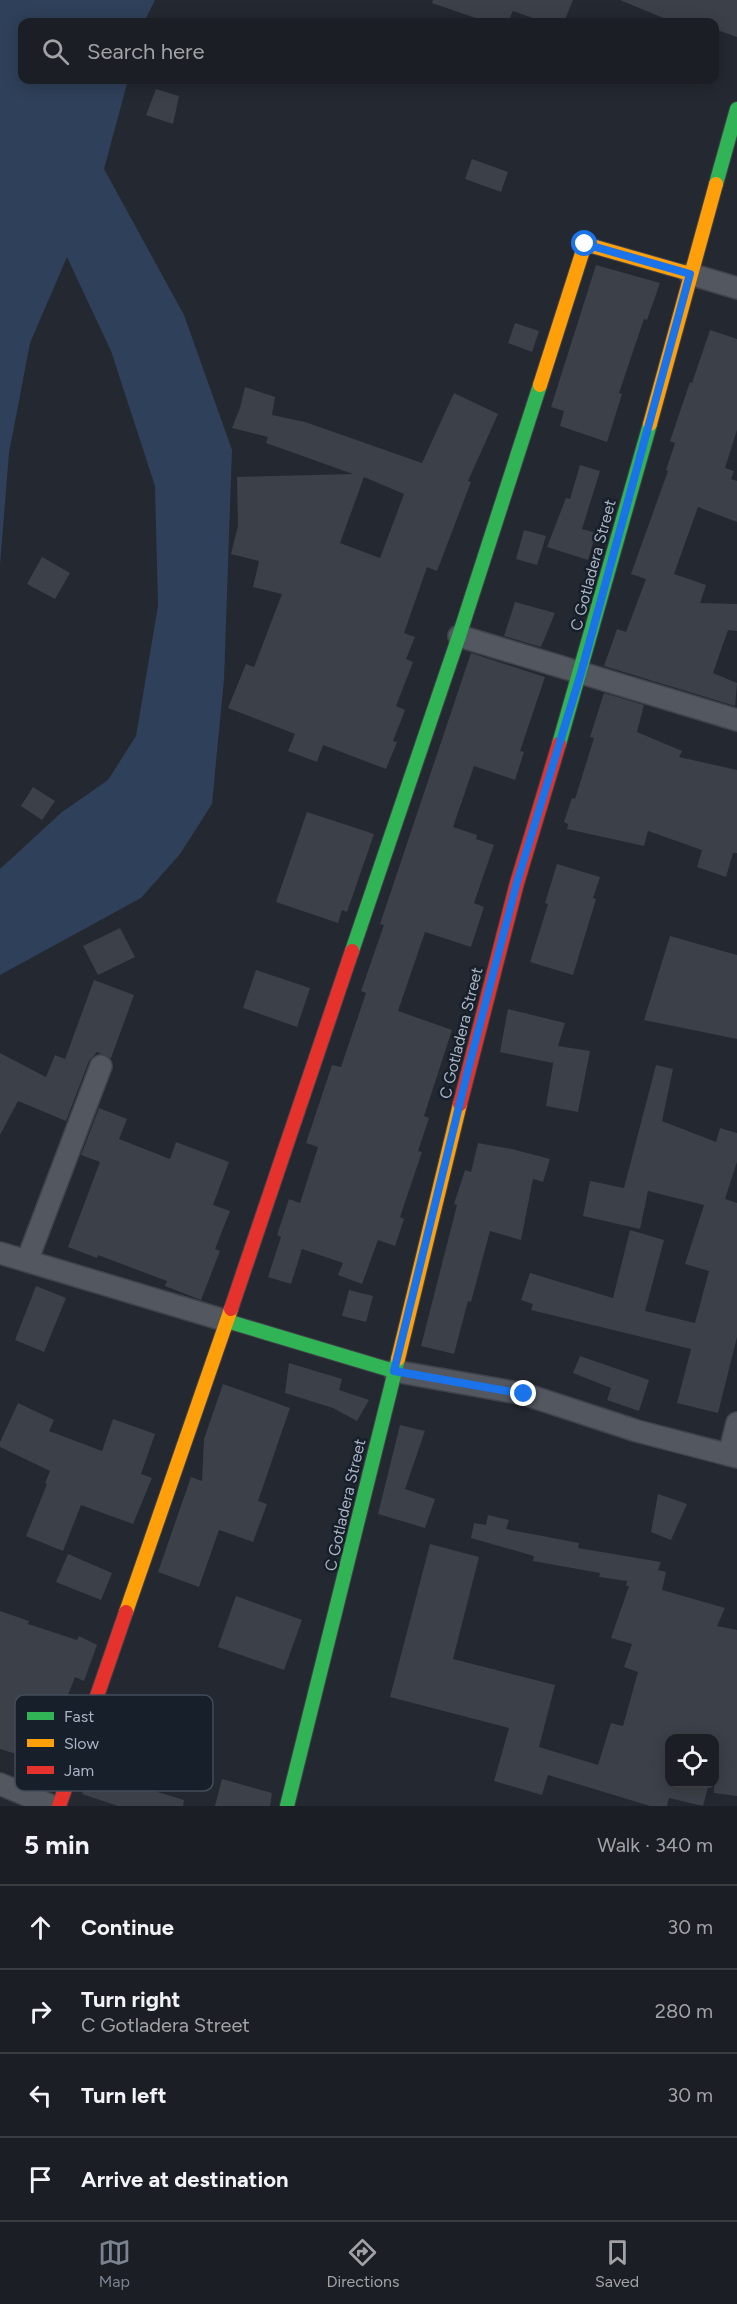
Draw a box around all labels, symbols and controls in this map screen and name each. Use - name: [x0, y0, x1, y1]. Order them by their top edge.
- search box: [18, 18, 719, 84]
- icon: search: [39, 35, 72, 68]
- text: Search here: [87, 38, 205, 65]
- route start: [571, 230, 597, 256]
- street label: C Gotladera Street: [566, 497, 620, 633]
- street label: C Gotladera Street: [435, 965, 487, 1101]
- route end: [510, 1380, 536, 1406]
- street label: C Gotladera Street: [321, 1437, 369, 1573]
- legend: [15, 1695, 213, 1791]
- text: Fast: [64, 1707, 94, 1726]
- text: Slow: [64, 1734, 99, 1753]
- map controls: [665, 1734, 719, 1788]
- button: locate: [665, 1734, 719, 1788]
- text: Jam: [64, 1761, 94, 1780]
- text: 5 min: [24, 1829, 90, 1861]
- text: Walk · 340 m: [597, 1833, 713, 1857]
- icon: ahead: [24, 1911, 57, 1944]
- text: Continue: [81, 1914, 174, 1941]
- text: 30 m: [667, 1915, 713, 1939]
- text: Turn right: [81, 1986, 180, 2013]
- icon: right: [24, 1995, 57, 2028]
- text: 280 m: [655, 1999, 713, 2023]
- text: C Gotladera Street: [81, 2013, 250, 2037]
- icon: left: [24, 2079, 57, 2112]
- text: Turn left: [81, 2082, 167, 2109]
- text: 30 m: [667, 2083, 713, 2107]
- icon: arrive: [24, 2163, 57, 2196]
- text: Arrive at destination: [81, 2166, 289, 2193]
- tab: Map: [98, 2236, 131, 2291]
- tab: Directions: [326, 2236, 399, 2291]
- tab: Saved: [595, 2236, 639, 2291]

